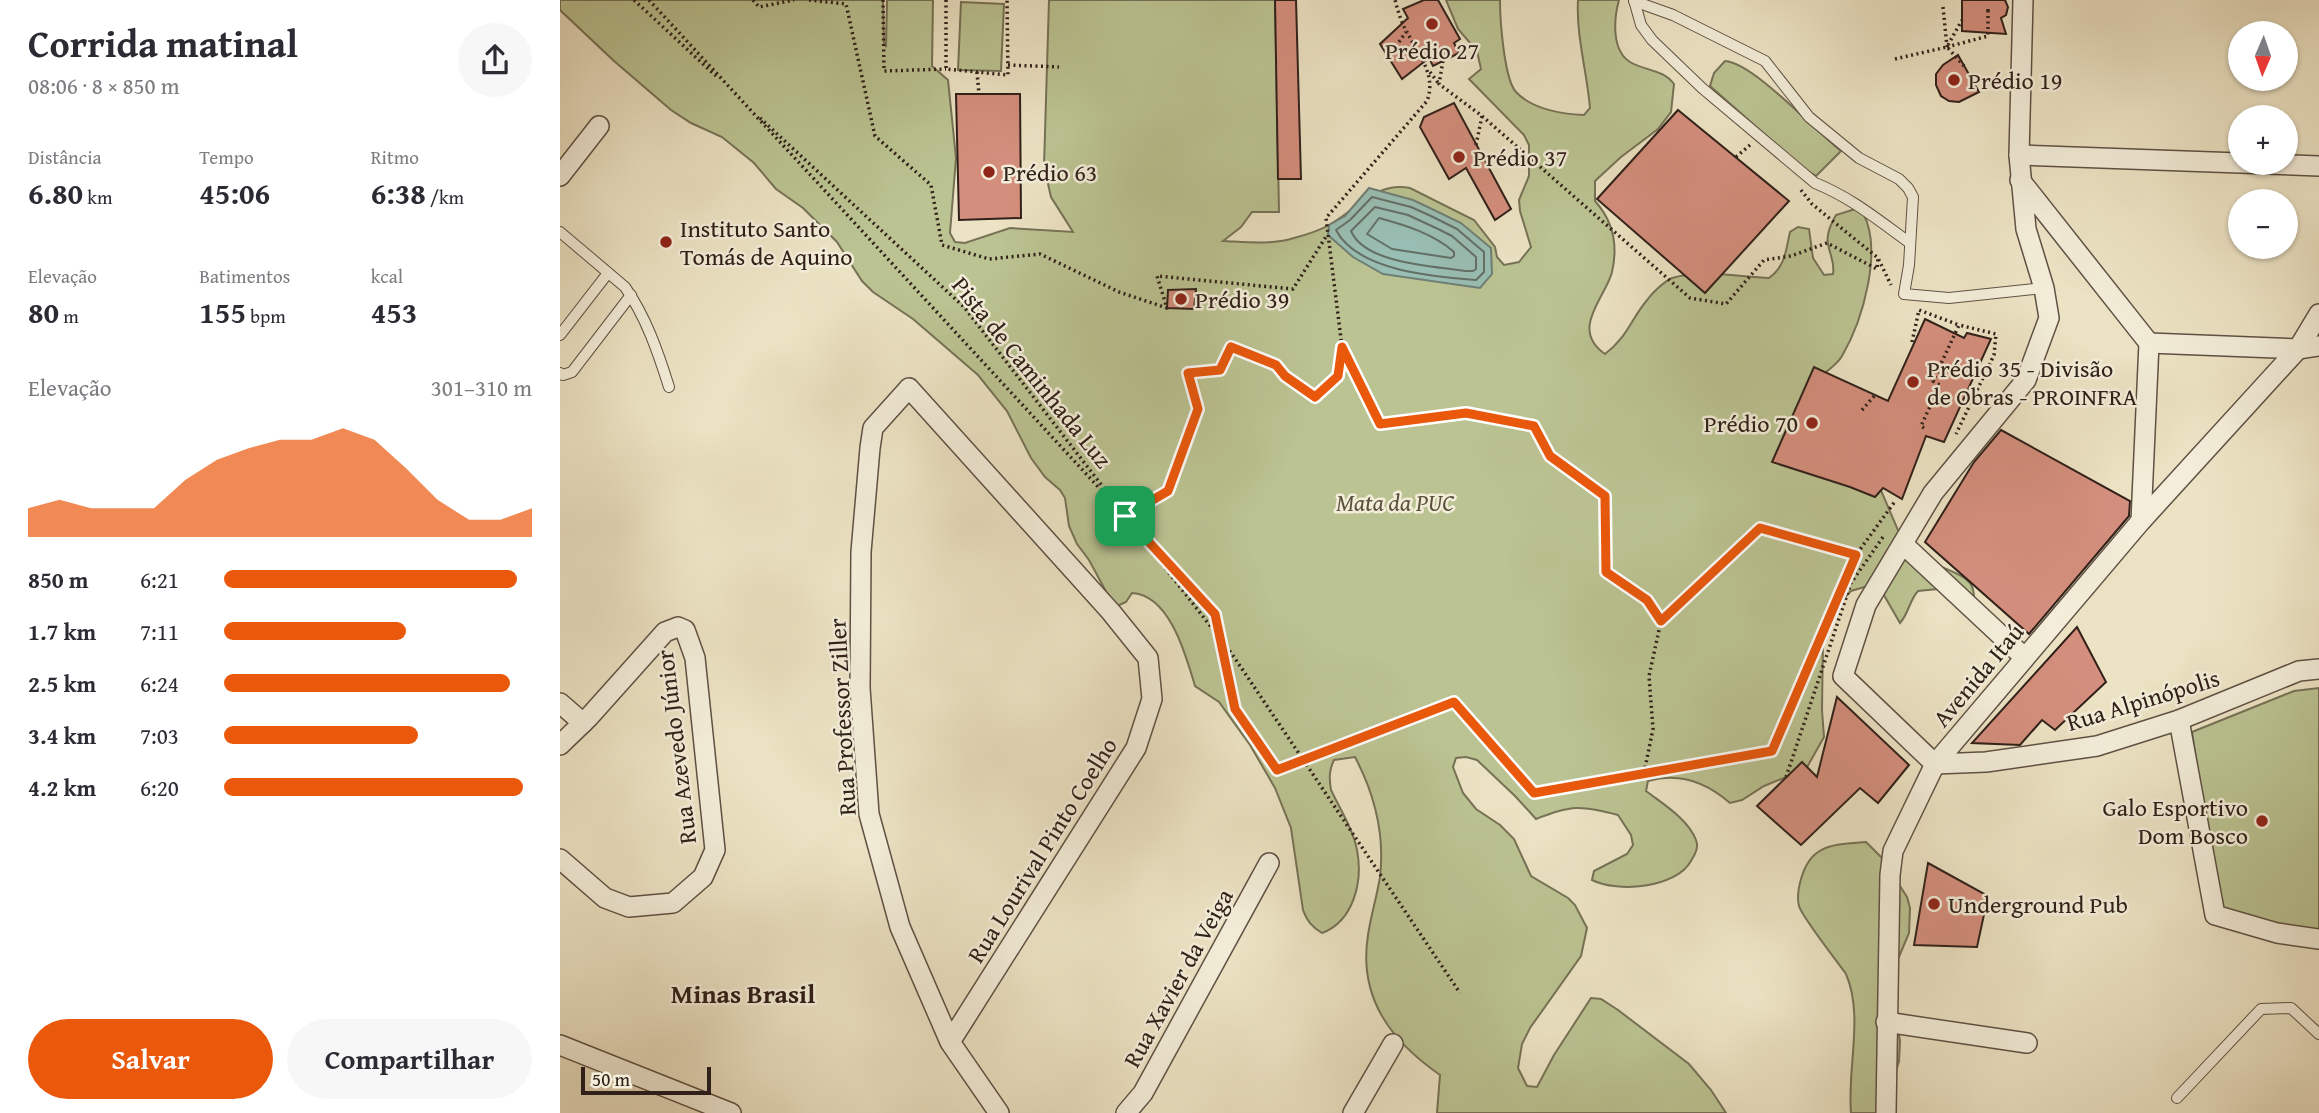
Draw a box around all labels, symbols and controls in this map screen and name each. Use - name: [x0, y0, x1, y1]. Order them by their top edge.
- text: Corrida matinal: [28, 15, 298, 71]
- marker: Prédio 27: [1424, 16, 1440, 32]
- north arrow: [2228, 21, 2298, 91]
- map controls: [2228, 21, 2298, 259]
- button: share: [458, 23, 532, 97]
- place label: Prédio 27: [1385, 33, 1479, 68]
- place label: Prédio 19: [1968, 63, 2062, 98]
- text: 08:06 · 8 × 850 m: [28, 69, 180, 102]
- marker: Prédio 19: [1946, 72, 1962, 88]
- button: +: [2228, 105, 2298, 175]
- place label: Prédio 37: [1473, 140, 1567, 175]
- text: Distância: [28, 143, 102, 171]
- text: Tempo: [199, 143, 254, 171]
- text: Ritmo: [371, 143, 419, 171]
- marker: Prédio 37: [1451, 149, 1467, 165]
- place label: Prédio 63: [1003, 155, 1097, 190]
- marker: Prédio 63: [981, 164, 997, 180]
- text: 6.80: [28, 171, 83, 215]
- text: 45:06: [199, 171, 270, 215]
- text: 6:38: [371, 171, 426, 215]
- text: km: [83, 183, 112, 211]
- text: /km: [426, 183, 464, 211]
- button: −: [2228, 189, 2298, 259]
- place label: Instituto Santo Tomás de Aquino: [680, 211, 853, 274]
- marker: Instituto Santo Tomás de Aquino: [658, 234, 674, 250]
- text: Elevação: [28, 262, 97, 290]
- text: Batimentos: [199, 262, 290, 290]
- text: kcal: [371, 262, 403, 290]
- street label: Pista de Caminhada Luz: [944, 269, 1120, 475]
- place label: Prédio 39: [1195, 282, 1289, 317]
- text: 80: [28, 290, 59, 334]
- text: 155: [199, 290, 246, 334]
- text: 453: [371, 290, 417, 334]
- marker: Prédio 39: [1173, 291, 1189, 307]
- text: m: [59, 302, 79, 330]
- text: bpm: [246, 302, 286, 330]
- place label: Prédio 35 - Divisão de Obras - PROINFRA: [1927, 351, 2138, 414]
- text: Elevação: [28, 371, 112, 404]
- text: 301–310 m: [431, 371, 532, 404]
- marker: Prédio 35 - Divisão de Obras - PROINFRA: [1905, 374, 1921, 390]
- place label: Prédio 70: [1704, 406, 1798, 441]
- marker: Prédio 70: [1804, 415, 1820, 431]
- park label: Mata da PUC: [1336, 485, 1455, 520]
- pin: [1095, 486, 1155, 546]
- icon: arrive: [1106, 497, 1144, 535]
- text: 850 m: [28, 563, 89, 596]
- text: 6:21: [140, 563, 179, 596]
- text: 1.7 km: [28, 615, 96, 648]
- text: 7:11: [140, 615, 179, 648]
- street label: Avenida Itaú: [1924, 616, 2032, 734]
- street label: Rua Professor Ziller: [819, 617, 865, 817]
- street label: Rua Azevedo Júnior: [647, 648, 705, 846]
- street label: Rua Alpinópolis: [2062, 660, 2224, 740]
- text: 2.5 km: [28, 667, 96, 700]
- text: 6:24: [140, 667, 179, 700]
- text: 3.4 km: [28, 719, 96, 752]
- text: 7:03: [140, 719, 179, 752]
- street label: Rua Lourival Pinto Coelho: [958, 730, 1126, 970]
- text: 4.2 km: [28, 771, 96, 804]
- text: 6:20: [140, 771, 179, 804]
- place label: Galo Esportivo Dom Bosco: [2103, 790, 2248, 853]
- marker: Galo Esportivo Dom Bosco: [2254, 813, 2270, 829]
- street label: Rua Xavier da Veiga: [1114, 882, 1242, 1074]
- place label: Underground Pub: [1948, 887, 2128, 922]
- marker: Underground Pub: [1926, 896, 1942, 912]
- district label: Minas Brasil: [671, 974, 815, 1013]
- button: Salvar: [28, 1019, 273, 1099]
- button: Compartilhar: [287, 1019, 532, 1099]
- scale bar: [581, 1064, 710, 1096]
- text: 50 m: [592, 1065, 630, 1093]

